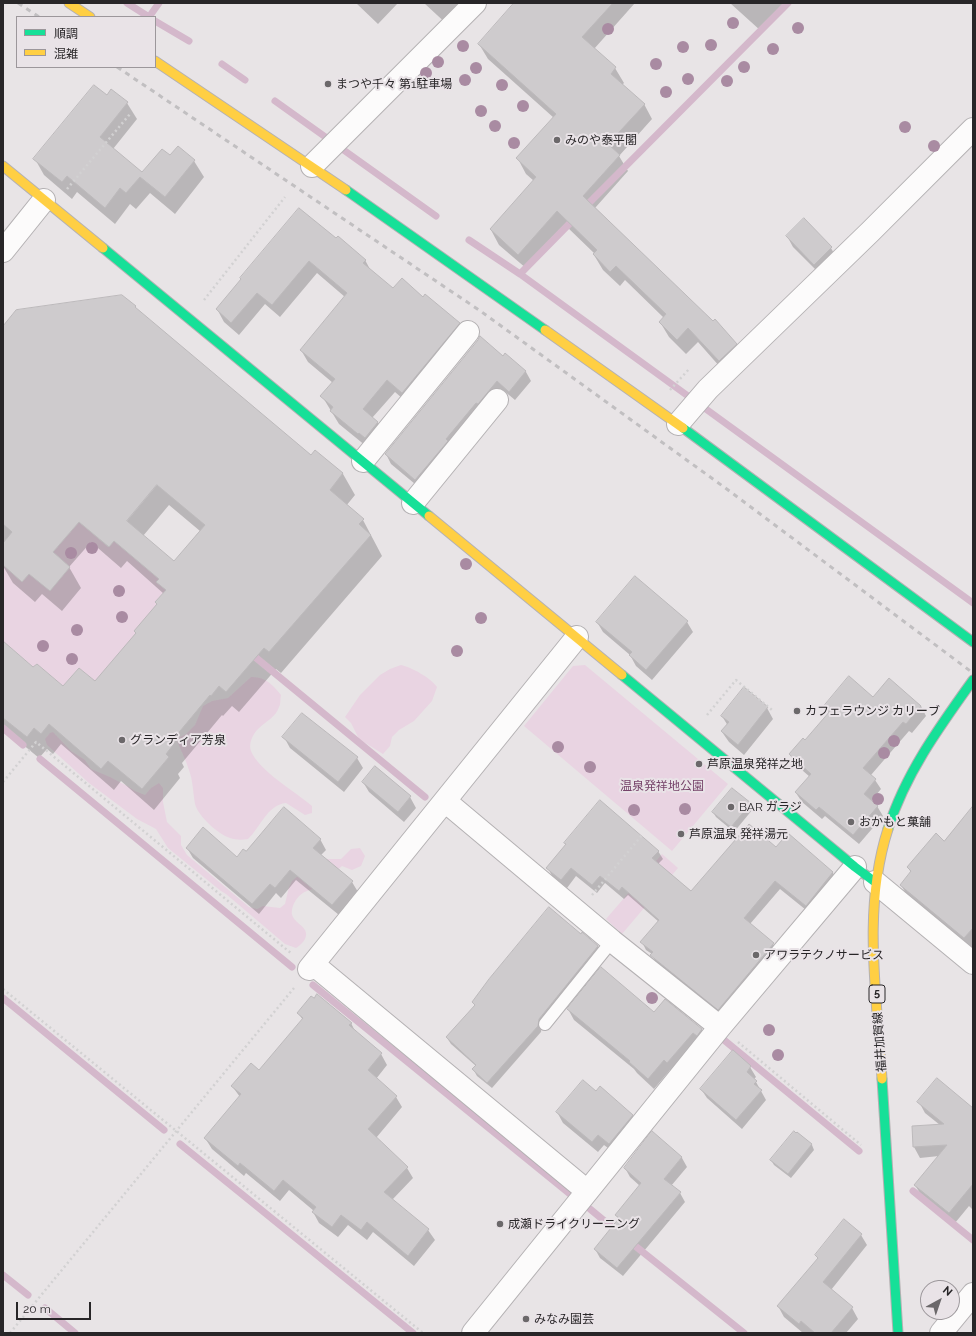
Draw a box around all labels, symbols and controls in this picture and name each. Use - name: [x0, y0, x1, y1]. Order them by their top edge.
- legend: [16, 16, 156, 68]
- text: 順調: [54, 27, 78, 41]
- text: 混雑: [54, 47, 78, 61]
- place label: まつや千々 第1駐車場: [336, 77, 452, 91]
- marker: まつや千々 第1駐車場: [323, 79, 333, 89]
- place label: みのや泰平閣: [565, 133, 637, 147]
- marker: みのや泰平閣: [552, 135, 562, 145]
- place label: カフェラウンジ カリーブ: [805, 704, 940, 718]
- marker: カフェラウンジ カリーブ: [792, 706, 802, 716]
- place label: グランディア芳泉: [130, 733, 226, 747]
- marker: グランディア芳泉: [117, 735, 127, 745]
- place label: 芦原温泉発祥之地: [707, 757, 803, 771]
- marker: 芦原温泉発祥之地: [694, 759, 704, 769]
- park label: 温泉発祥地公園: [620, 779, 704, 793]
- place label: BAR ガラジ: [739, 800, 802, 814]
- marker: BAR ガラジ: [726, 802, 736, 812]
- place label: おかもと菓舗: [859, 815, 931, 829]
- marker: おかもと菓舗: [846, 817, 856, 827]
- place label: 芦原温泉 発祥湯元: [689, 827, 788, 841]
- marker: 芦原温泉 発祥湯元: [676, 829, 686, 839]
- place label: アワラテクノサービス: [764, 948, 884, 962]
- marker: アワラテクノサービス: [751, 950, 761, 960]
- road number: 5: [869, 985, 885, 1003]
- street label: 福井加賀線: [871, 1012, 889, 1072]
- place label: 成瀬ドライクリーニング: [508, 1217, 640, 1231]
- marker: 成瀬ドライクリーニング: [495, 1219, 505, 1229]
- north arrow: [920, 1280, 960, 1320]
- text: N: [940, 1284, 955, 1299]
- scale bar: [18, 1294, 93, 1320]
- text: 20 m: [23, 1302, 51, 1316]
- place label: みなみ園芸: [534, 1312, 594, 1326]
- marker: みなみ園芸: [521, 1314, 531, 1324]

